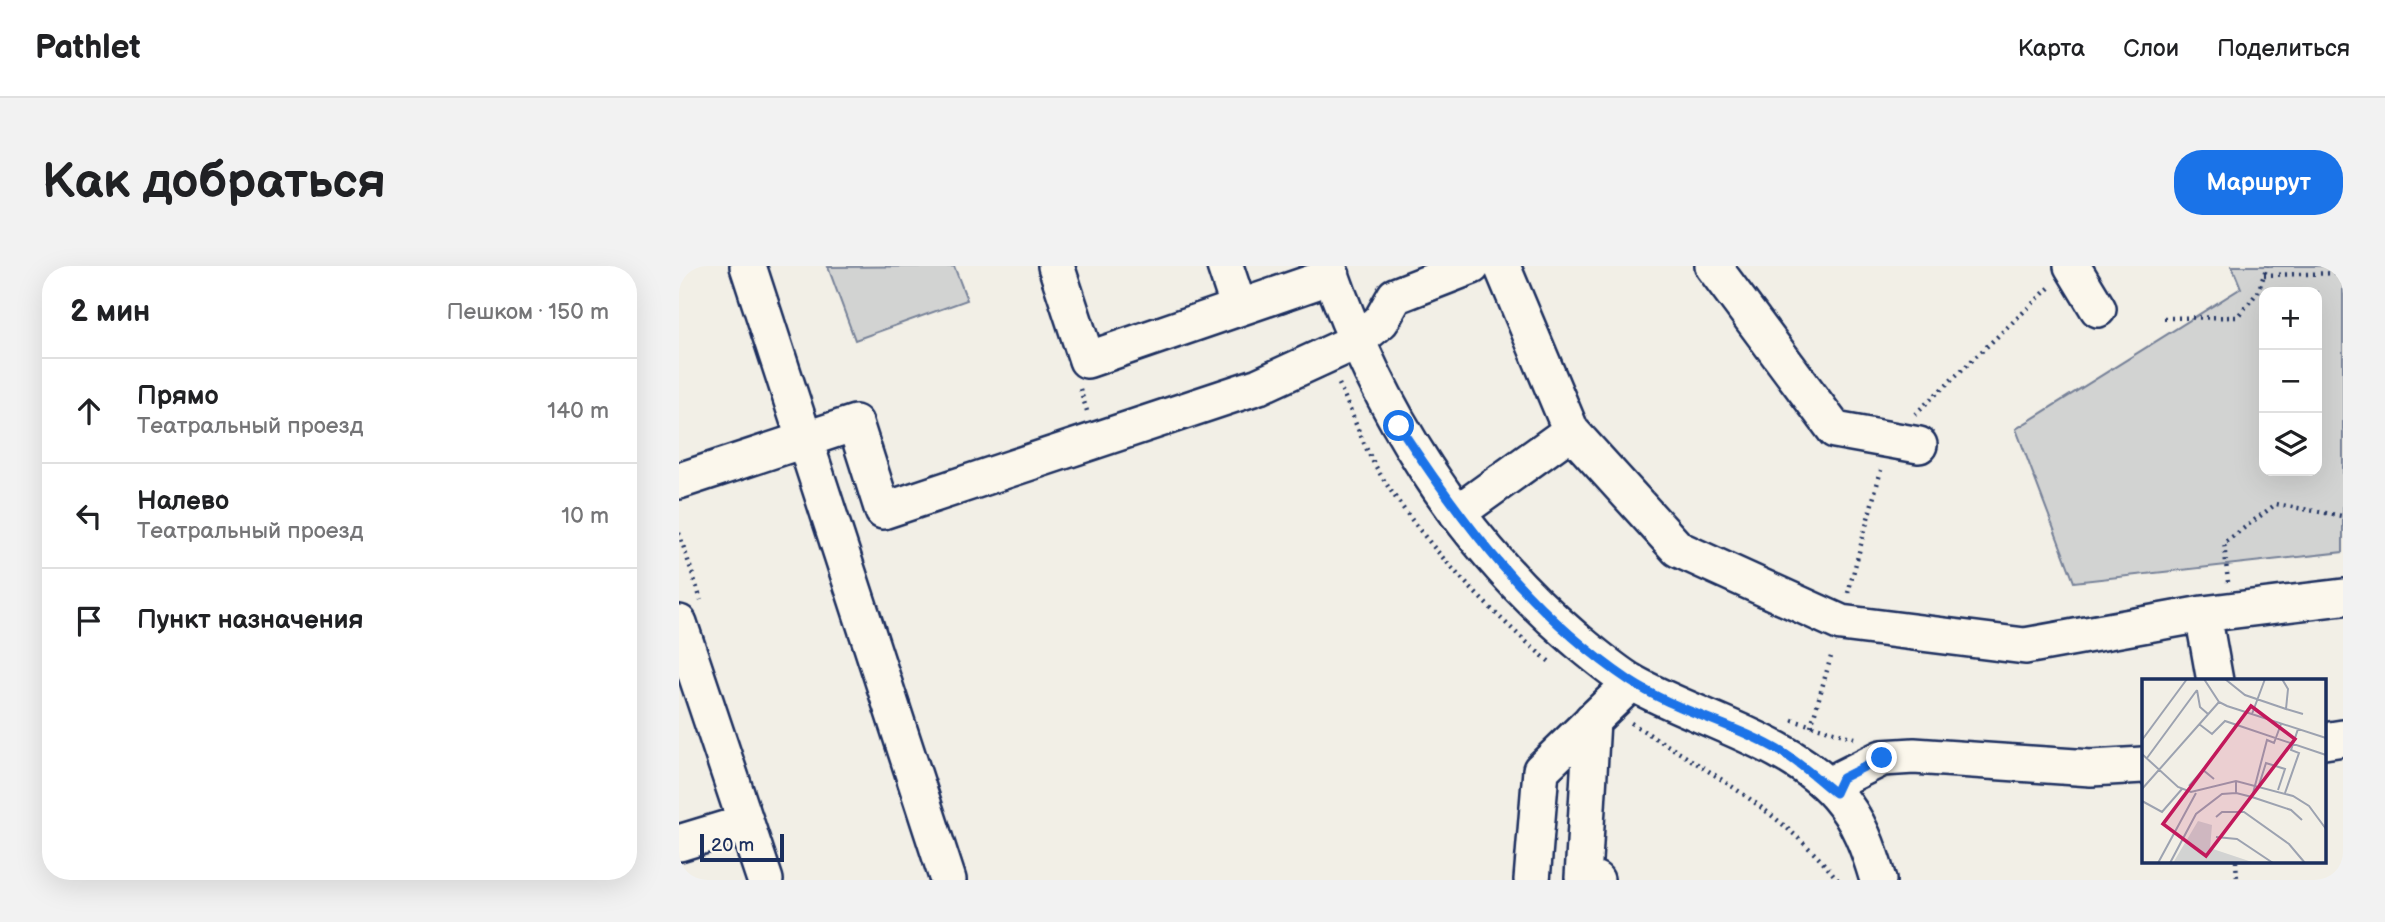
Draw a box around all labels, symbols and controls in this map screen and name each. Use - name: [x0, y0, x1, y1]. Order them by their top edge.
- text: Pathlet: [35, 28, 140, 68]
- text: Карта: [2018, 34, 2085, 63]
- text: Слои: [2123, 34, 2179, 63]
- text: Поделиться: [2217, 34, 2350, 63]
- button: Маршрут: [2174, 150, 2343, 215]
- text: Как добраться: [42, 153, 386, 212]
- map controls: [2259, 287, 2322, 476]
- button: +: [2259, 287, 2322, 350]
- text: 2 мин: [70, 294, 150, 330]
- text: Пешком · 150 m: [446, 298, 609, 326]
- button: −: [2259, 350, 2322, 413]
- text: Прямо: [137, 381, 219, 412]
- icon: ahead: [70, 392, 108, 430]
- text: 140 m: [547, 397, 609, 425]
- route start: [1383, 410, 1414, 441]
- text: Театральный проезд: [137, 412, 364, 440]
- button: layers: [2259, 413, 2322, 476]
- text: Налево: [137, 486, 229, 517]
- icon: left: [70, 497, 108, 535]
- text: 10 m: [561, 502, 609, 530]
- text: Театральный проезд: [137, 517, 364, 545]
- icon: arrive: [70, 602, 108, 640]
- text: Пункт назначения: [137, 605, 363, 636]
- inset map: [2142, 679, 2325, 862]
- route end: [1866, 742, 1897, 773]
- scale bar: [700, 831, 784, 863]
- text: 20 m: [711, 834, 754, 857]

